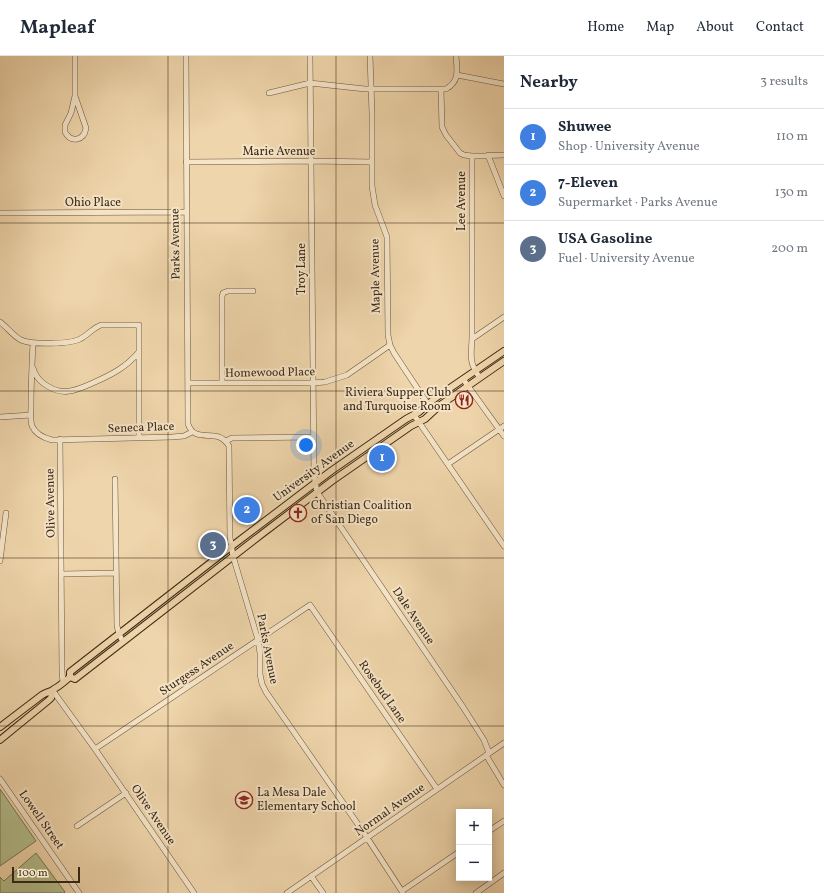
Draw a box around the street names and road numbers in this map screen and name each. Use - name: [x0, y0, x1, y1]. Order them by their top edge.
- street label: Marie Avenue: [242, 144, 316, 160]
- street label: Lee Avenue: [454, 171, 470, 231]
- street label: Ohio Place: [65, 195, 121, 211]
- street label: Parks Avenue: [167, 208, 185, 280]
- street label: Maple Avenue: [367, 238, 385, 314]
- street label: Troy Lane: [294, 243, 310, 295]
- street label: Homewood Place: [225, 364, 316, 382]
- street label: Seneca Place: [107, 419, 175, 437]
- street label: University Avenue: [270, 436, 358, 506]
- street label: Olive Avenue: [42, 468, 60, 538]
- street label: Dale Avenue: [388, 584, 438, 648]
- street label: Parks Avenue: [252, 612, 282, 686]
- street label: Sturgess Avenue: [157, 638, 238, 700]
- street label: Rosebud Lane: [354, 657, 410, 727]
- street label: Normal Avenue: [352, 780, 428, 840]
- street label: Olive Avenue: [127, 782, 179, 849]
- street label: Lowell Street: [15, 787, 67, 853]

